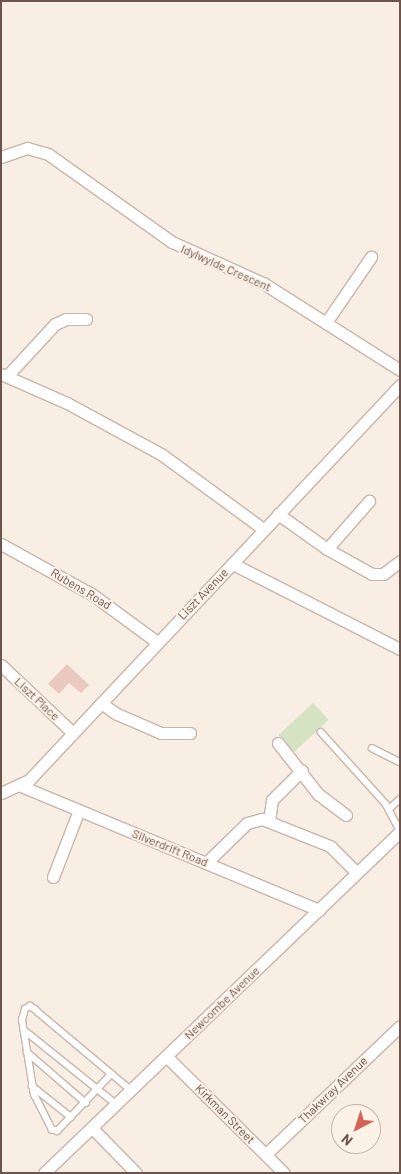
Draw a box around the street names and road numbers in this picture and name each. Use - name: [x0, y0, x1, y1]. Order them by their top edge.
- street label: Idylwylde Crescent: [179, 242, 273, 294]
- street label: Rubens Road: [48, 565, 114, 613]
- street label: Liszt Avenue: [175, 565, 231, 623]
- street label: Liszt Place: [11, 675, 63, 723]
- street label: Silverdrift Road: [130, 826, 210, 870]
- street label: Newcombe Avenue: [181, 963, 263, 1043]
- street label: Thakwray Avenue: [295, 1053, 371, 1127]
- street label: Kirkman Street: [192, 1081, 258, 1147]

